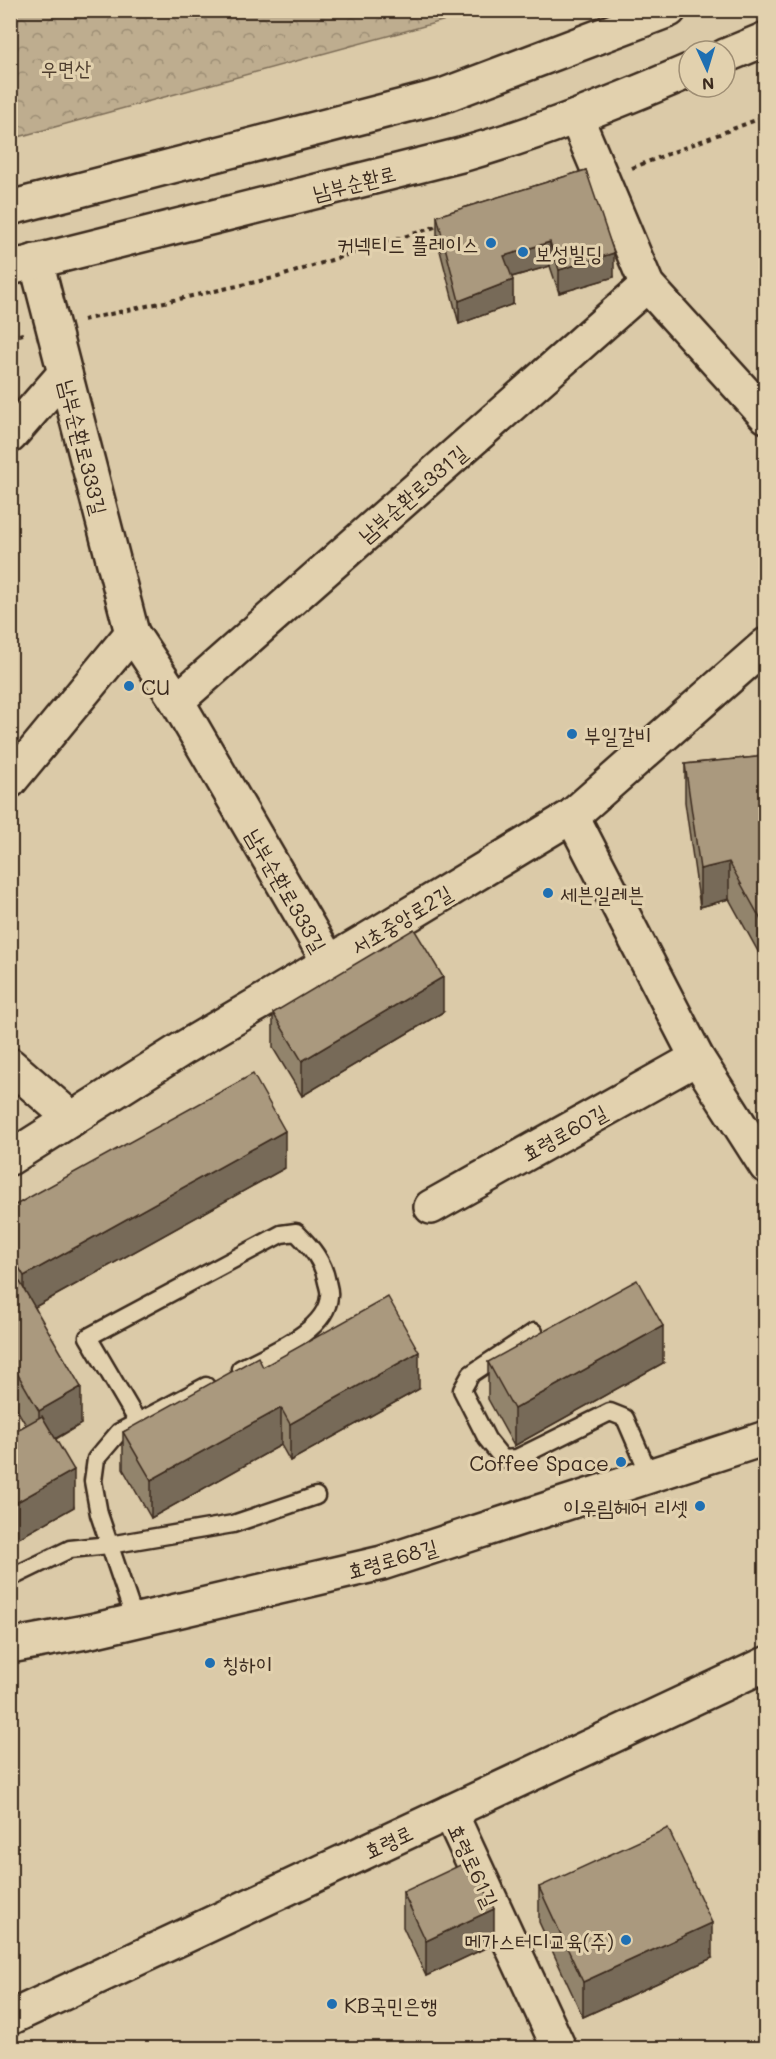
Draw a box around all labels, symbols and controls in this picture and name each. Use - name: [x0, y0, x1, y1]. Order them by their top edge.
- north arrow: [677, 39, 737, 99]
- park label: 우면산: [41, 54, 91, 81]
- text: N: [701, 74, 715, 95]
- street label: 남부순환로: [310, 159, 398, 205]
- place label: 커넥티드 플레이스: [337, 230, 479, 257]
- marker: 커넥티드 플레이스: [484, 236, 498, 250]
- place label: 보성빌딩: [535, 239, 603, 266]
- marker: 보성빌딩: [516, 245, 530, 259]
- street label: 남부순환로333길: [54, 377, 114, 517]
- street label: 남부순환로331길: [352, 438, 472, 548]
- place label: CU: [141, 673, 170, 700]
- marker: CU: [122, 679, 136, 693]
- place label: 부일갈비: [584, 721, 652, 748]
- marker: 부일갈비: [565, 727, 579, 741]
- street label: 남부순환로333길: [241, 823, 333, 957]
- street label: 서초중앙로2길: [346, 878, 457, 960]
- place label: 세븐일레븐: [560, 880, 645, 907]
- marker: 세븐일레븐: [541, 886, 555, 900]
- street label: 효령로60길: [517, 1098, 611, 1166]
- place label: Coffee Space: [469, 1449, 609, 1476]
- marker: Coffee Space: [614, 1455, 628, 1469]
- place label: 이우림헤어 리셋: [563, 1493, 688, 1520]
- marker: 이우림헤어 리셋: [693, 1499, 707, 1513]
- street label: 효령로68길: [344, 1532, 441, 1584]
- place label: 칭하이: [222, 1650, 273, 1677]
- marker: 칭하이: [203, 1656, 217, 1670]
- street label: 효령로: [359, 1818, 417, 1864]
- street label: 효령로61길: [443, 1819, 505, 1911]
- place label: 메가스터디교육(주): [465, 1927, 614, 1954]
- marker: 메가스터디교육(주): [619, 1933, 633, 1947]
- place label: KB국민은행: [344, 1991, 437, 2018]
- marker: KB국민은행: [325, 1997, 339, 2011]

